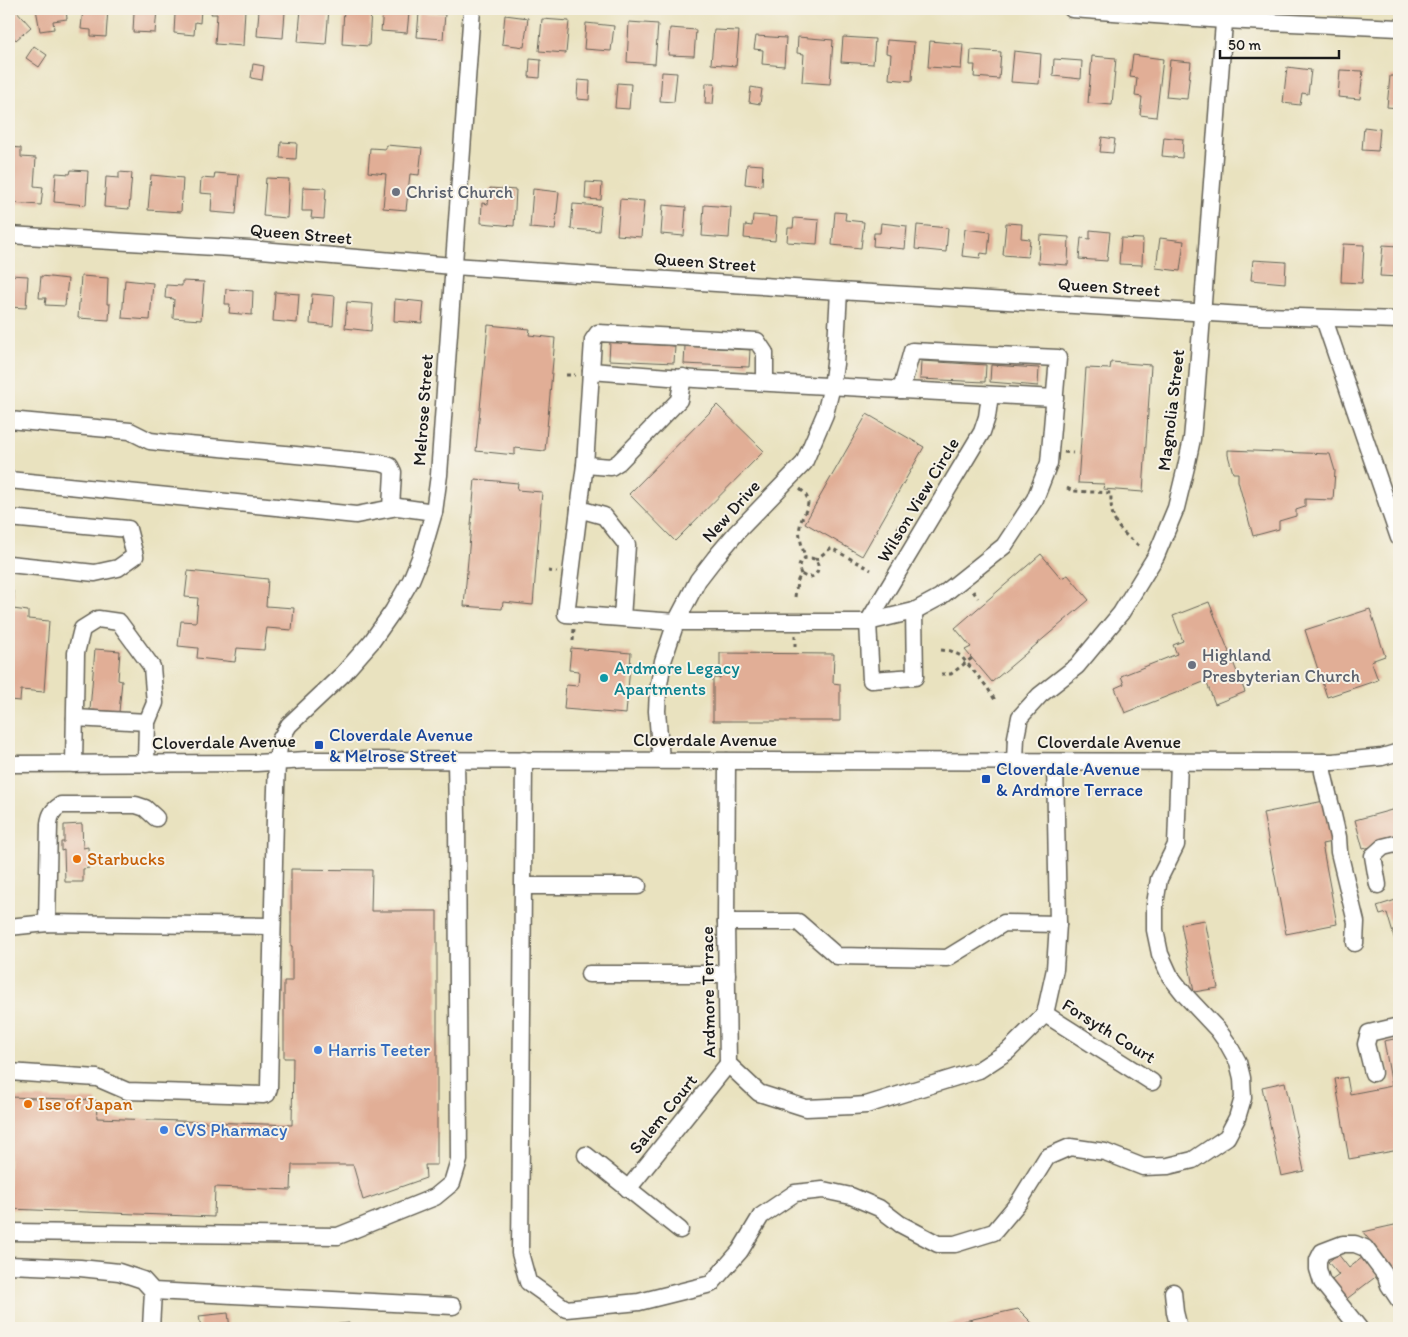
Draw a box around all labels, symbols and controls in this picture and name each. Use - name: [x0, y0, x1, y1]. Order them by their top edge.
- scale bar: [1220, 28, 1339, 60]
- text: 50 m: [1228, 36, 1261, 54]
- place label: Christ Church: [406, 181, 513, 203]
- marker: Christ Church: [390, 186, 402, 198]
- street label: Queen Street: [249, 219, 353, 249]
- street label: Queen Street: [653, 247, 757, 277]
- street label: Queen Street: [1057, 272, 1161, 302]
- street label: Magnolia Street: [1153, 348, 1189, 472]
- street label: Melrose Street: [408, 353, 438, 467]
- street label: Wilson View Circle: [872, 434, 964, 566]
- street label: New Drive: [697, 475, 765, 547]
- place label: Highland Presbyterian Church: [1202, 644, 1360, 687]
- place label: Ardmore Legacy Apartments: [614, 657, 740, 700]
- marker: Highland Presbyterian Church: [1186, 659, 1198, 671]
- marker: Ardmore Legacy Apartments: [598, 672, 610, 684]
- place label: Cloverdale Avenue & Melrose Street: [329, 724, 473, 767]
- street label: Cloverdale Avenue: [633, 729, 777, 751]
- street label: Cloverdale Avenue: [152, 730, 296, 754]
- street label: Cloverdale Avenue: [1037, 731, 1181, 753]
- marker: Cloverdale Avenue & Melrose Street: [313, 739, 325, 751]
- place label: Cloverdale Avenue & Ardmore Terrace: [996, 758, 1143, 801]
- marker: Cloverdale Avenue & Ardmore Terrace: [980, 773, 992, 785]
- place label: Starbucks: [87, 848, 165, 870]
- marker: Starbucks: [71, 853, 83, 865]
- street label: Ardmore Terrace: [696, 926, 720, 1058]
- street label: Forsyth Court: [1058, 994, 1160, 1069]
- place label: Harris Teeter: [328, 1039, 430, 1061]
- marker: Harris Teeter: [312, 1044, 324, 1056]
- street label: Salem Court: [624, 1069, 702, 1158]
- place label: Ise of Japan: [38, 1093, 133, 1115]
- marker: Ise of Japan: [22, 1098, 34, 1110]
- place label: CVS Pharmacy: [174, 1119, 288, 1141]
- marker: CVS Pharmacy: [158, 1124, 170, 1136]

